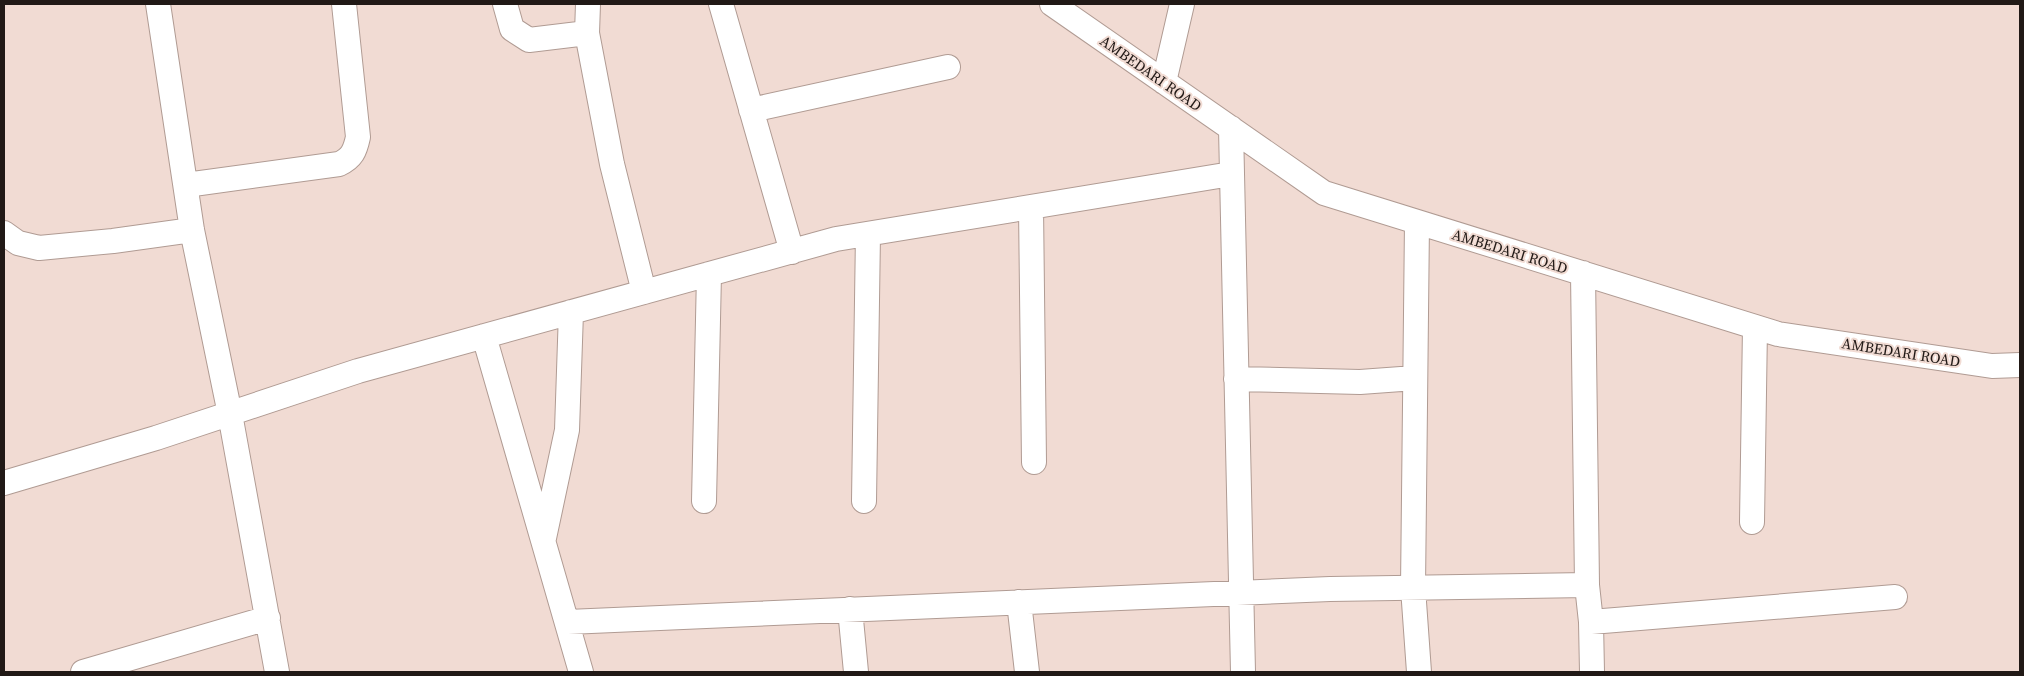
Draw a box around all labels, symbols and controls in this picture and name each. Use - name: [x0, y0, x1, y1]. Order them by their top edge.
- street label: AMBEDARI ROAD: [1096, 30, 1206, 116]
- street label: AMBEDARI ROAD: [1450, 223, 1570, 279]
- street label: AMBEDARI ROAD: [1840, 332, 1962, 372]

